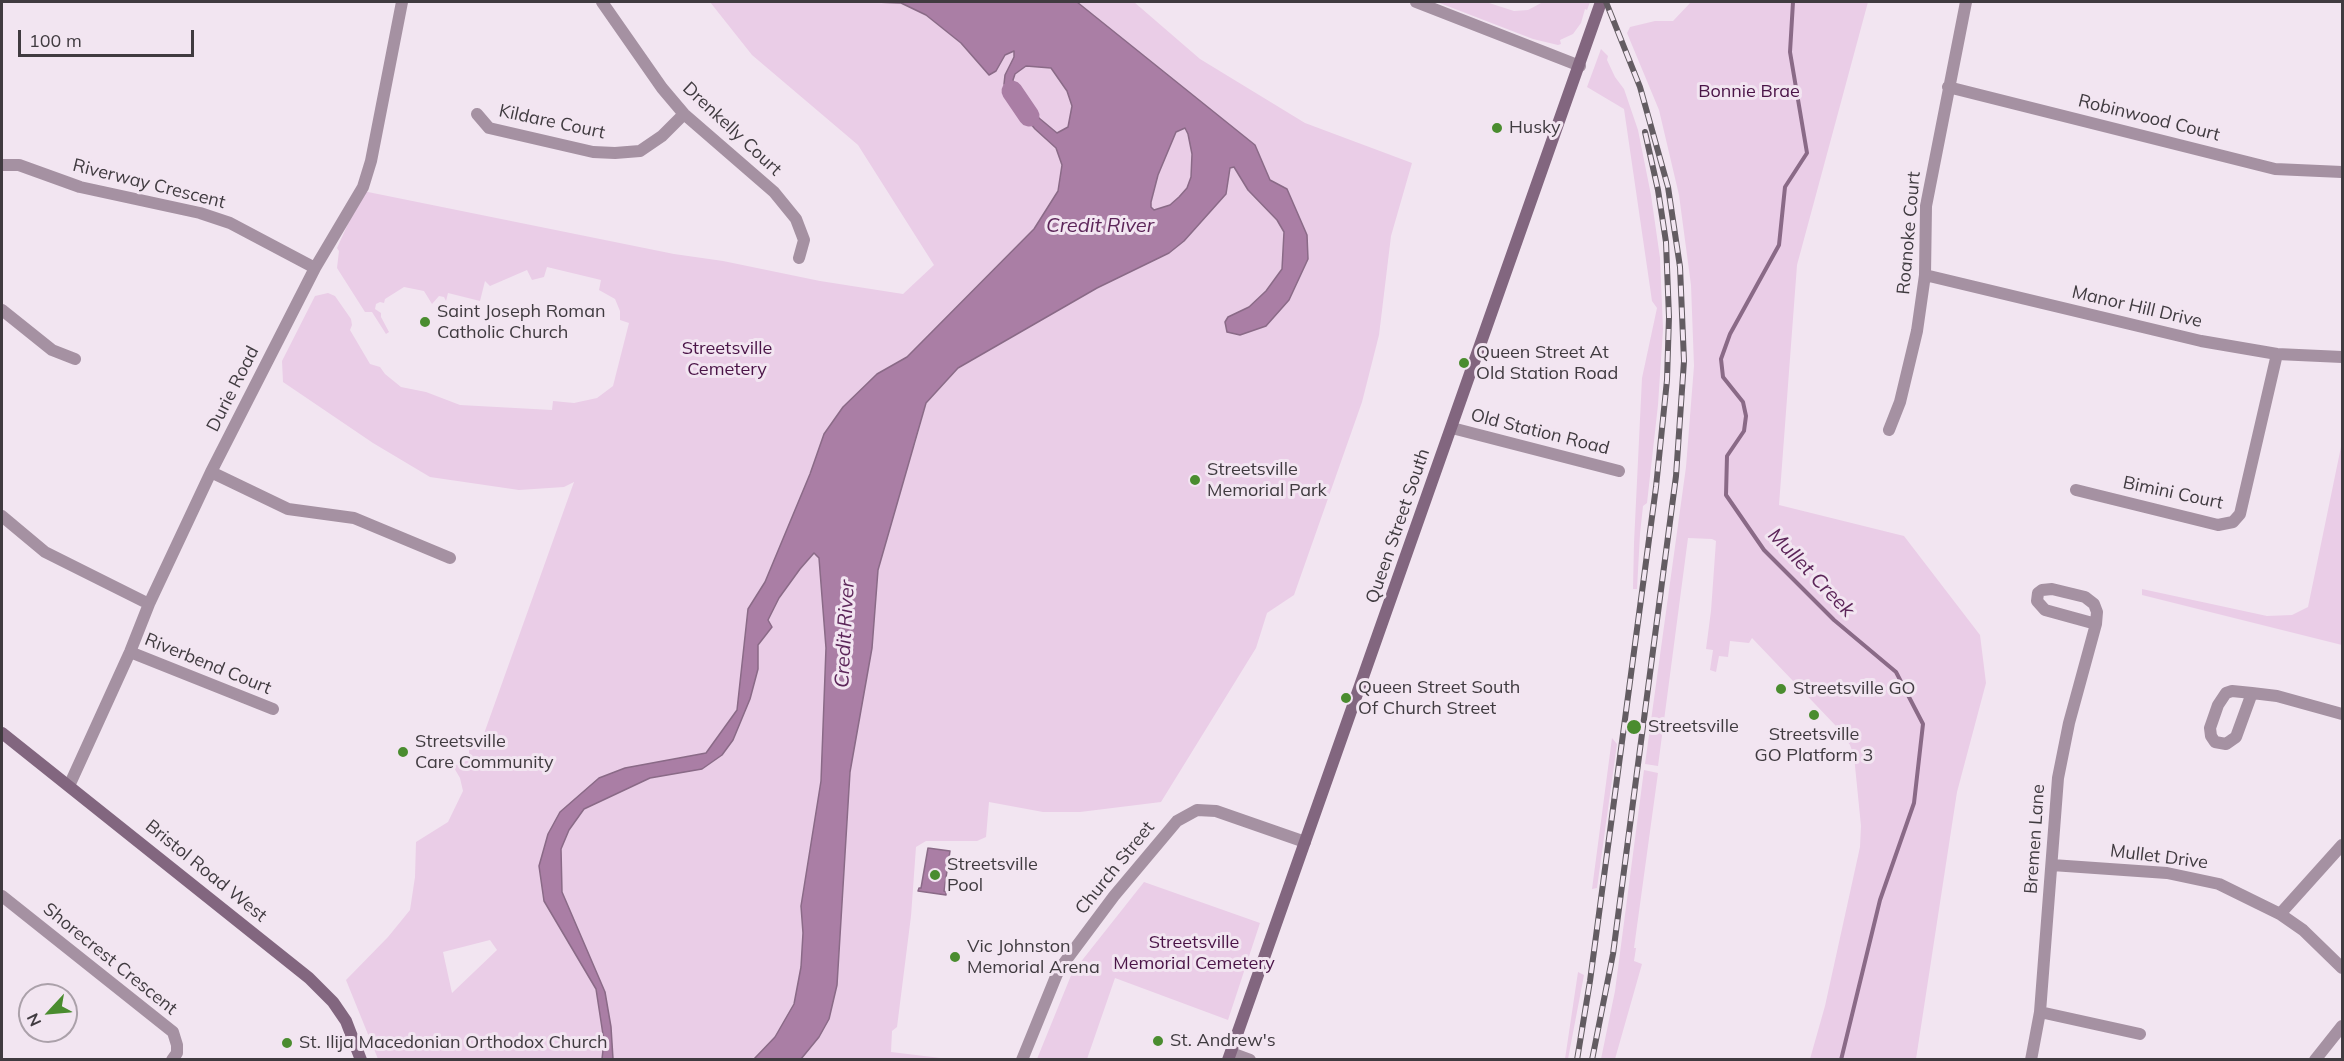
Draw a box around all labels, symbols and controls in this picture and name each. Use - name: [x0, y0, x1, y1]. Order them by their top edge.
- scale bar: [21, 18, 196, 56]
- text: 100 m: [29, 29, 82, 52]
- street label: Drenkelly Court: [678, 78, 786, 180]
- park label: Bonnie Brae: [1698, 81, 1800, 103]
- street label: Robinwood Court: [2076, 90, 2222, 146]
- street label: Kildare Court: [497, 100, 607, 144]
- place label: Husky: [1509, 117, 1561, 139]
- marker: Husky: [1490, 121, 1504, 135]
- street label: Riverway Crescent: [71, 155, 227, 213]
- street label: Roanoke Court: [1893, 171, 1925, 295]
- water label: Credit River: [1046, 214, 1154, 238]
- street label: Manor Hill Drive: [2070, 282, 2204, 332]
- place label: Saint Joseph Roman Catholic Church: [437, 301, 605, 344]
- marker: Saint Joseph Roman Catholic Church: [418, 315, 432, 329]
- park label: Streetsville Cemetery: [682, 338, 772, 380]
- place label: Queen Street At Old Station Road: [1476, 342, 1618, 385]
- street label: Durie Road: [202, 343, 264, 435]
- marker: Queen Street At Old Station Road: [1457, 356, 1471, 370]
- street label: Old Station Road: [1468, 404, 1612, 460]
- street label: Queen Street South: [1361, 446, 1435, 606]
- place label: Streetsville Memorial Park: [1207, 459, 1327, 502]
- street label: Bimini Court: [2121, 472, 2225, 514]
- marker: Streetsville Memorial Park: [1188, 473, 1202, 487]
- water label: Mullet Creek: [1763, 524, 1859, 622]
- water label: Credit River: [830, 580, 860, 688]
- street label: Riverbend Court: [141, 629, 275, 699]
- place label: Queen Street South Of Church Street: [1358, 677, 1520, 720]
- place label: Streetsville GO: [1793, 678, 1915, 700]
- marker: Streetsville GO: [1774, 682, 1788, 696]
- marker: Queen Street South Of Church Street: [1339, 691, 1353, 705]
- marker: Streetsville GO Platform 3: [1807, 708, 1821, 722]
- place label: Streetsville: [1648, 716, 1739, 738]
- marker: Streetsville: [1625, 718, 1643, 736]
- place label: Streetsville GO Platform 3: [1755, 724, 1873, 766]
- place label: Streetsville Care Community: [415, 731, 553, 774]
- marker: Streetsville Care Community: [396, 745, 410, 759]
- street label: Bremen Lane: [2020, 783, 2050, 895]
- street label: Bristol Road West: [141, 815, 271, 927]
- street label: Church Street: [1071, 817, 1159, 919]
- street label: Mullet Drive: [2109, 840, 2209, 874]
- place label: Streetsville Pool: [947, 854, 1038, 896]
- marker: Streetsville Pool: [928, 868, 942, 882]
- street label: Shorecrest Crescent: [39, 898, 181, 1020]
- park label: Streetsville Memorial Cemetery: [1113, 932, 1275, 974]
- place label: Vic Johnston Memorial Arena: [967, 936, 1100, 978]
- marker: Vic Johnston Memorial Arena: [948, 950, 962, 964]
- north arrow: [18, 983, 78, 1043]
- text: N: [22, 1010, 45, 1030]
- place label: St. Andrew's: [1170, 1030, 1276, 1052]
- place label: St. Ilija Macedonian Orthodox Church: [299, 1032, 608, 1054]
- marker: St. Andrew's: [1151, 1034, 1165, 1048]
- marker: St. Ilija Macedonian Orthodox Church: [280, 1036, 294, 1050]

